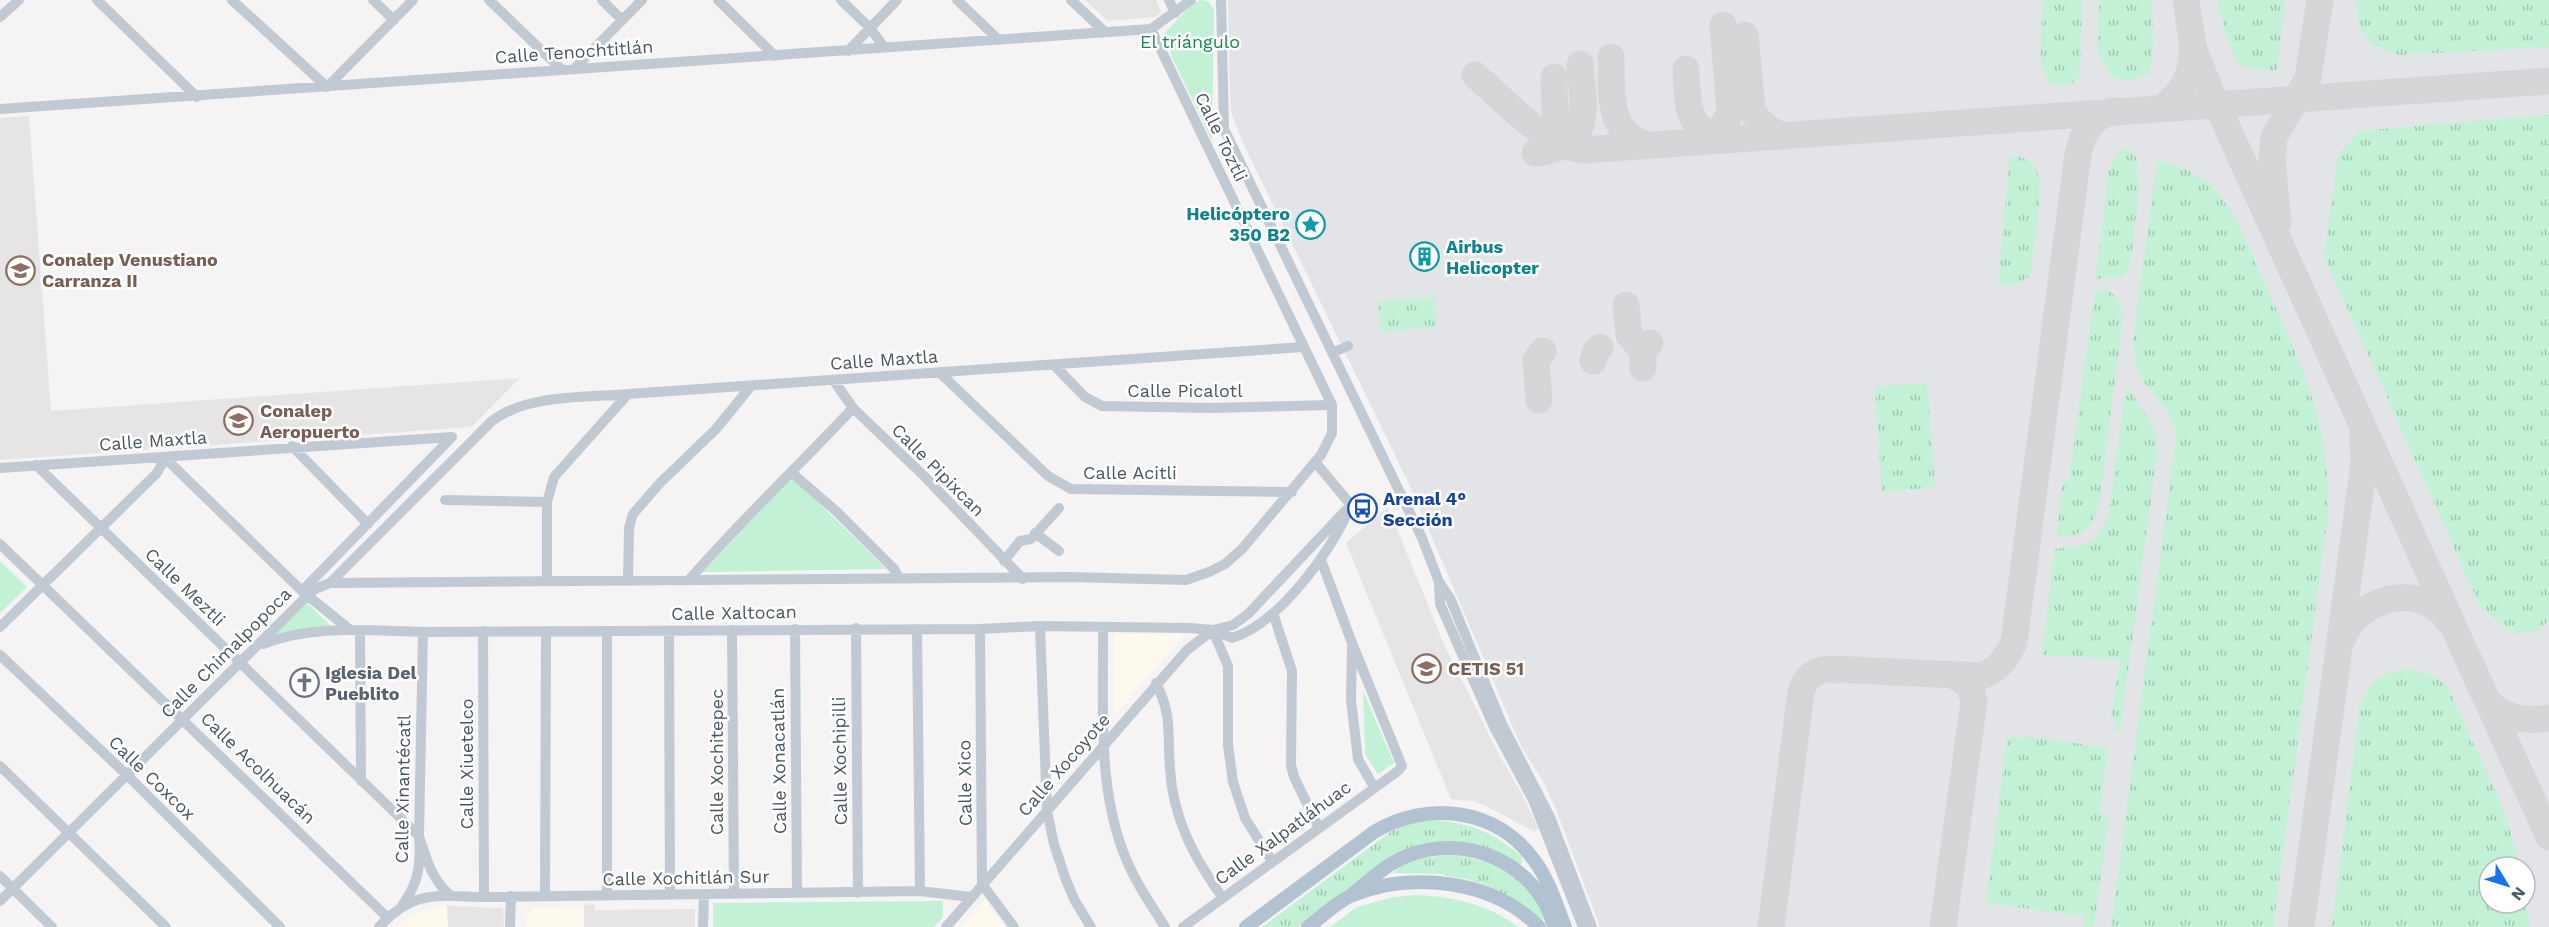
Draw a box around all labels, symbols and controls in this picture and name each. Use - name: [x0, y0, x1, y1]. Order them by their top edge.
- park label: El triángulo: [1140, 31, 1240, 52]
- street label: Calle Tenochtitlán: [494, 35, 654, 68]
- street label: Calle Toztli: [1191, 89, 1252, 185]
- place label: Helicóptero 350 B2: [1186, 203, 1290, 245]
- place icon: Helicóptero 350 B2: [1295, 208, 1327, 240]
- place label: Airbus Helicopter: [1446, 236, 1539, 278]
- building icon: Airbus Helicopter: [1409, 241, 1441, 273]
- place label: Conalep Venustiano Carranza II: [42, 249, 218, 291]
- school or university icon: Conalep Venustiano Carranza II: [5, 254, 37, 286]
- street label: Calle Maxtla: [829, 345, 939, 374]
- street label: Calle Picalotl: [1127, 380, 1243, 401]
- place label: Conalep Aeropuerto: [260, 400, 360, 442]
- school or university icon: Conalep Aeropuerto: [223, 405, 255, 437]
- street label: Calle Pipixcan: [888, 419, 989, 520]
- street label: Calle Maxtla: [98, 426, 208, 455]
- street label: Calle Acitli: [1083, 462, 1177, 483]
- place label: Arenal 4° Sección: [1383, 488, 1466, 530]
- bus stop icon: Arenal 4° Sección: [1346, 493, 1378, 525]
- street label: Calle Meztli: [141, 543, 230, 630]
- street label: Calle Chimalpopoca: [156, 583, 295, 722]
- street label: Calle Xaltocan: [671, 601, 797, 624]
- school or university icon: CETIS 51: [1411, 653, 1443, 685]
- place label: CETIS 51: [1448, 658, 1524, 679]
- place label: Iglesia Del Pueblito: [325, 662, 417, 704]
- church icon: Iglesia Del Pueblito: [288, 667, 320, 699]
- street label: Calle Xonacatlán: [767, 688, 790, 834]
- street label: Calle Xochitepec: [706, 689, 727, 835]
- street label: Calle Xochipilli: [828, 696, 851, 826]
- street label: Calle Xiuetelco: [456, 698, 477, 830]
- street label: Calle Acolhuacán: [197, 708, 320, 828]
- street label: Calle Xocoyote: [1013, 709, 1114, 820]
- street label: Calle Xinantécatl: [391, 714, 414, 864]
- street label: Calle Coxcox: [105, 731, 200, 824]
- street label: Calle Xico: [953, 740, 976, 826]
- street label: Calle Xalpatláhuac: [1211, 776, 1355, 889]
- north arrow: [2477, 855, 2537, 915]
- street label: Calle Xochitlán Sur: [602, 866, 770, 889]
- text: N: [2507, 883, 2530, 904]

